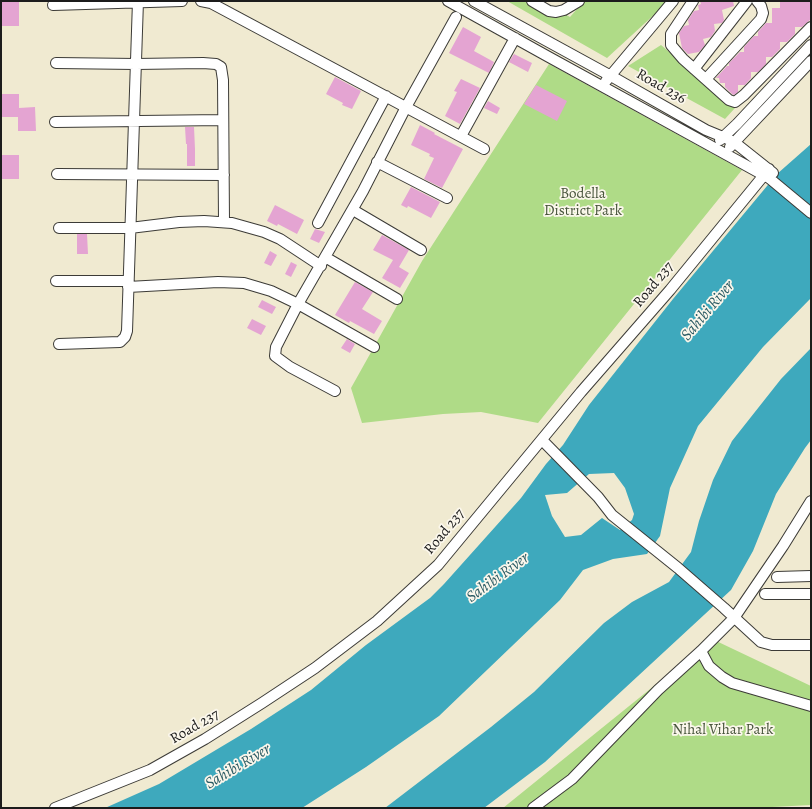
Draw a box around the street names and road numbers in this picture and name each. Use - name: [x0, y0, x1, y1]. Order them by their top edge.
- street label: Road 236: [633, 66, 689, 108]
- street label: Road 237: [630, 259, 678, 311]
- street label: Road 237: [421, 506, 469, 558]
- street label: Road 237: [167, 706, 223, 748]

